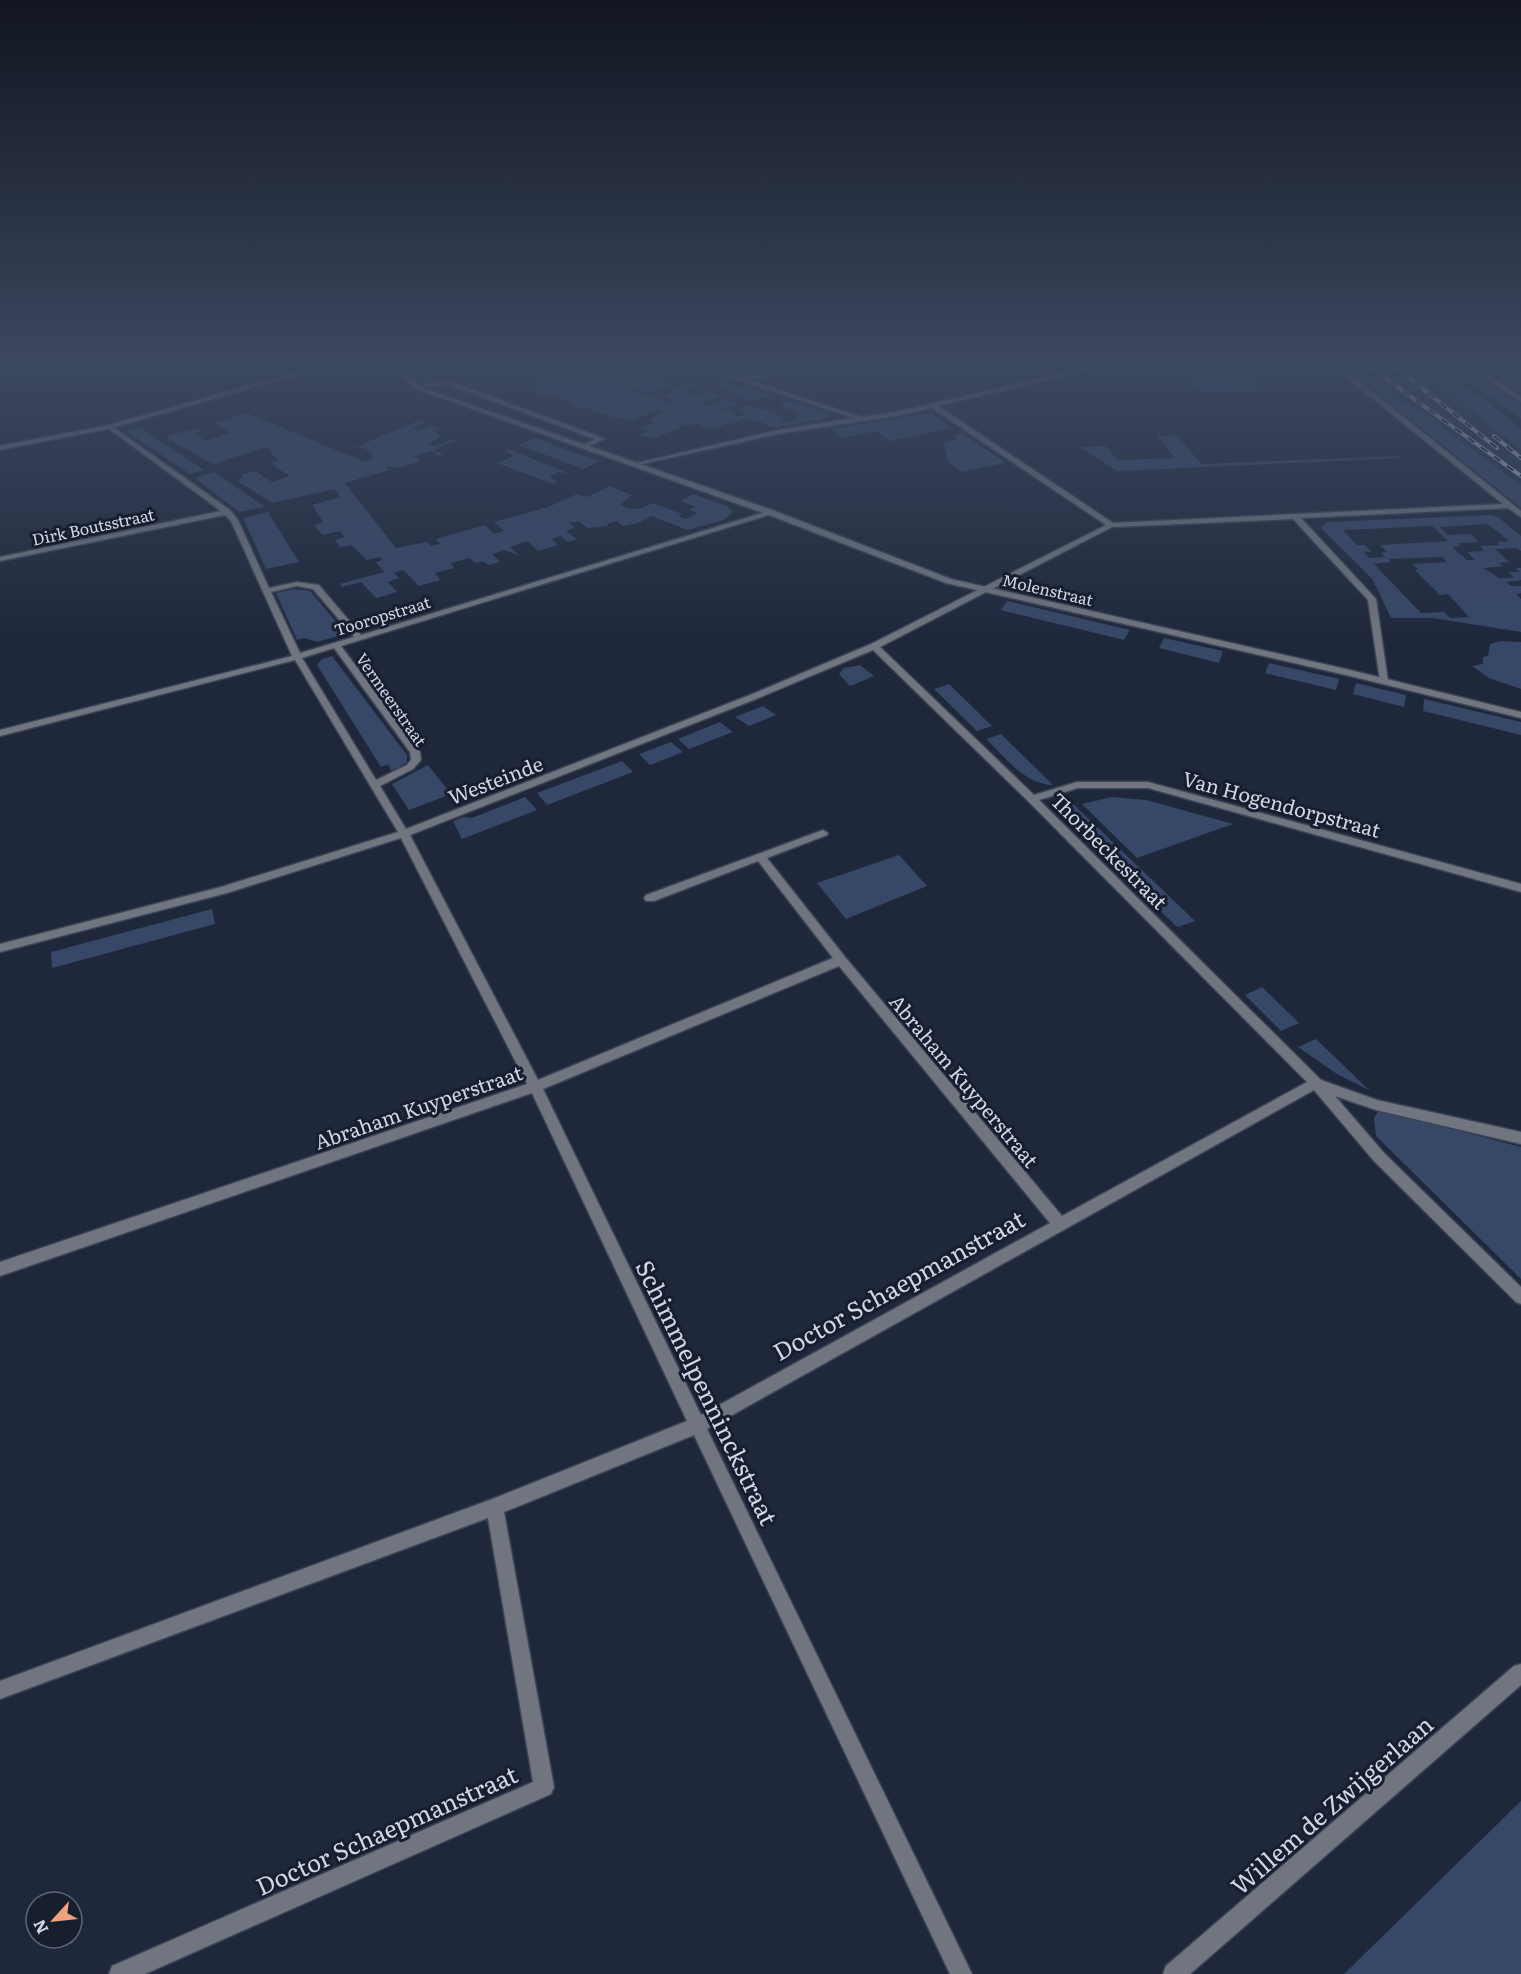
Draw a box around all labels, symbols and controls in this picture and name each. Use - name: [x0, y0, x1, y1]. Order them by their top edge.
- street label: Dirk Boutsstraat: [30, 501, 157, 551]
- street label: Molenstraat: [1000, 567, 1096, 611]
- street label: Tooropstraat: [331, 589, 434, 641]
- street label: Vermeerstraat: [351, 647, 434, 751]
- street label: Westeinde: [443, 747, 547, 811]
- street label: Van Hogendorpstraat: [1180, 762, 1384, 844]
- street label: Thorbeckestraat: [1045, 785, 1175, 915]
- street label: Abraham Kuyperstraat: [883, 987, 1047, 1173]
- street label: Abraham Kuyperstraat: [310, 1056, 526, 1156]
- street label: Doctor Schaepmanstraat: [766, 1200, 1031, 1368]
- street label: Schimmelpenninckstraat: [628, 1254, 788, 1531]
- street label: Willem de Zwijgerlaan: [1222, 1706, 1440, 1902]
- street label: Doctor Schaepmanstraat: [250, 1755, 523, 1903]
- north arrow: [24, 1890, 84, 1950]
- text: N: [26, 1916, 53, 1939]

